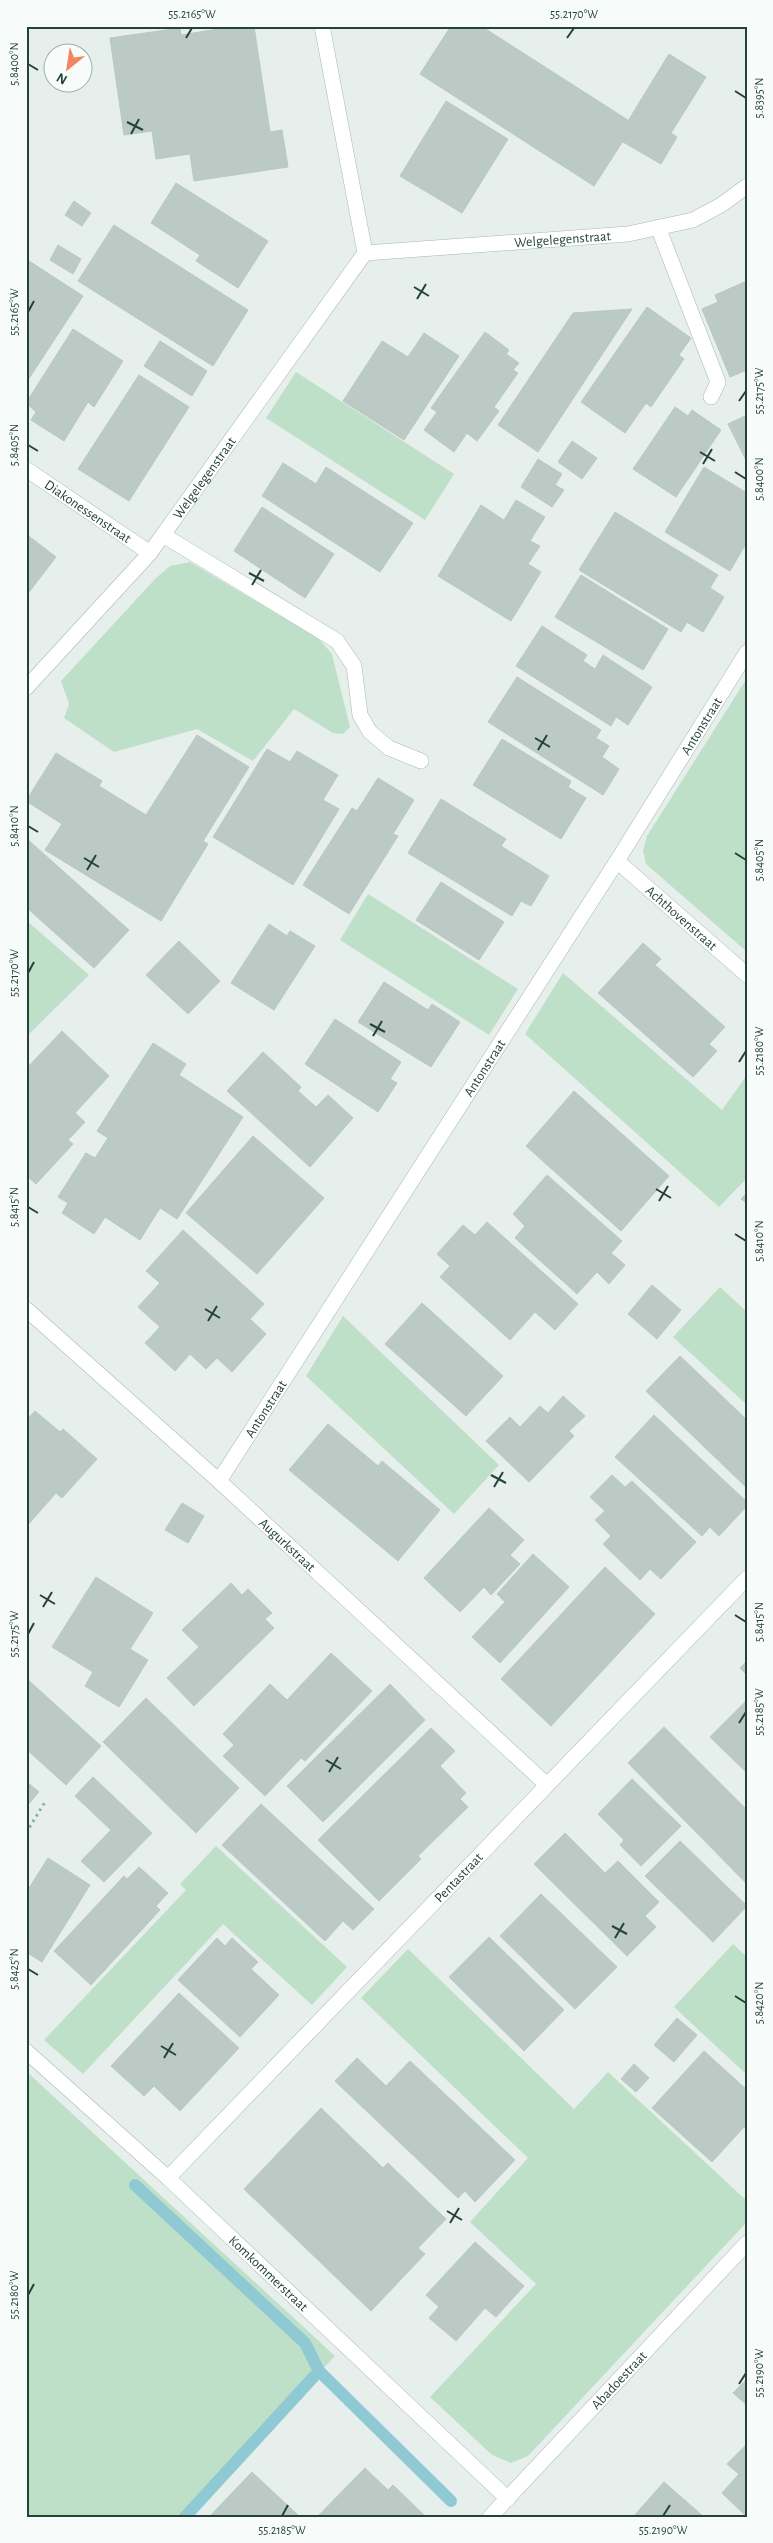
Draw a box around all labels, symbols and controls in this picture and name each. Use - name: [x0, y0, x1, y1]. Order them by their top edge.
- text: 55.2165°W: [168, 8, 216, 20]
- text: 55.2170°W: [550, 8, 598, 20]
- text: 5.8400°N: [8, 42, 20, 86]
- north arrow: [42, 42, 92, 92]
- text: N: [54, 70, 70, 87]
- text: 5.8395°N: [753, 78, 765, 118]
- street label: Welgelegenstraat: [514, 229, 612, 250]
- text: 55.2165°W: [8, 288, 20, 336]
- text: 55.2175°W: [753, 367, 765, 414]
- text: 5.8405°N: [8, 424, 20, 466]
- street label: Welgelegenstraat: [171, 434, 239, 522]
- text: 5.8400°N: [753, 457, 765, 501]
- street label: Diakonessenstraat: [42, 478, 134, 546]
- street label: Antonstraat: [679, 695, 725, 758]
- text: 5.8410°N: [8, 805, 20, 847]
- text: 5.8405°N: [753, 839, 765, 881]
- street label: Achthovenstraat: [643, 884, 720, 954]
- text: 55.2170°W: [8, 949, 20, 997]
- text: 55.2180°W: [753, 1026, 765, 1075]
- street label: Antonstraat: [462, 1037, 509, 1099]
- text: 5.8415°N: [8, 1187, 20, 1227]
- text: 5.8410°N: [753, 1220, 765, 1262]
- street label: Antonstraat: [243, 1378, 290, 1440]
- street label: Augurkstraat: [256, 1516, 318, 1575]
- text: 5.8415°N: [753, 1602, 765, 1642]
- text: 55.2175°W: [8, 1610, 20, 1657]
- text: 55.2185°W: [753, 1688, 765, 1736]
- street label: Pentastraat: [432, 1850, 486, 1905]
- text: 5.8425°N: [8, 1948, 20, 1990]
- text: 5.8420°N: [753, 1982, 765, 2024]
- street label: Komkommerstraat: [226, 2233, 311, 2315]
- text: 55.2180°W: [8, 2270, 20, 2319]
- street label: Abadoestraat: [589, 2348, 650, 2412]
- text: 55.2190°W: [753, 2348, 765, 2397]
- text: 55.2185°W: [258, 2524, 306, 2536]
- text: 55.2190°W: [639, 2524, 688, 2536]

